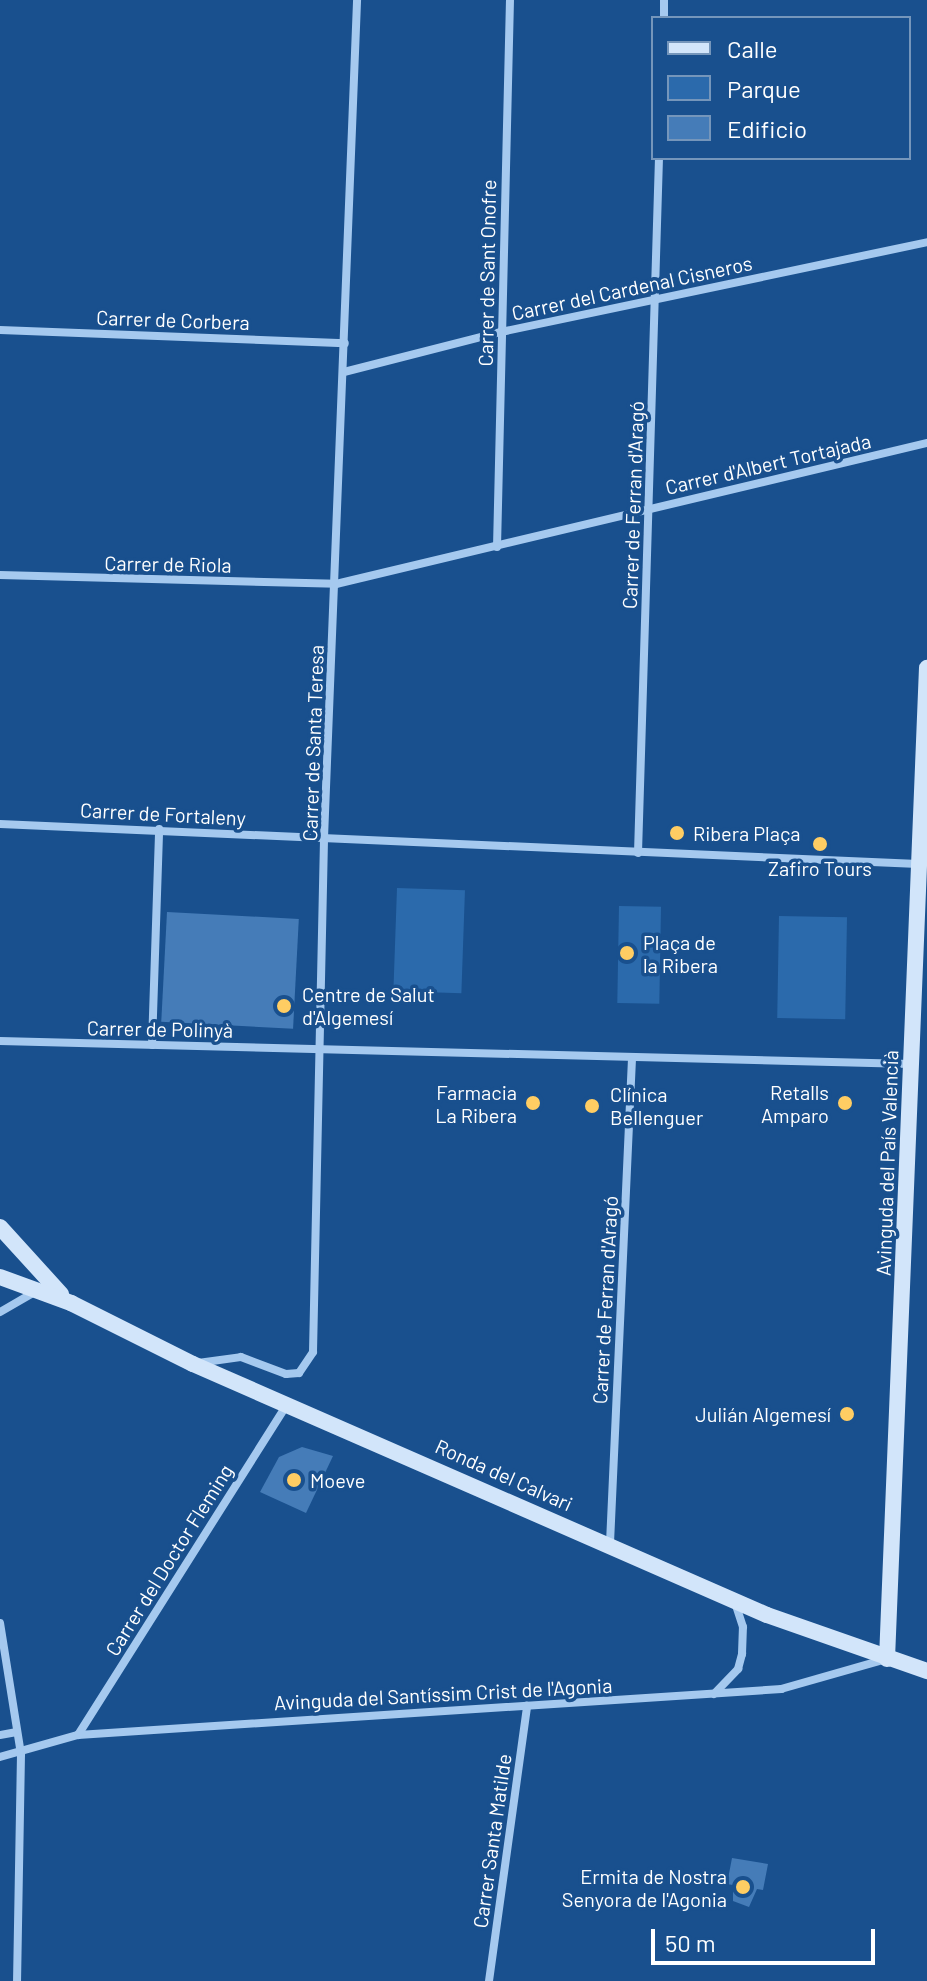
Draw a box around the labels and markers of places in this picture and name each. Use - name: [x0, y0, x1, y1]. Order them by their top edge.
- place label: Ribera Plaça: [693, 821, 801, 845]
- marker: Ribera Plaça: [668, 824, 686, 842]
- marker: Zafiro Tours: [811, 835, 829, 853]
- place label: Zafiro Tours: [768, 856, 872, 880]
- place label: Plaça de la Ribera: [643, 930, 718, 977]
- marker: Plaça de la Ribera: [618, 944, 636, 962]
- place label: Centre de Salut d'Algemesí: [302, 982, 435, 1029]
- marker: Centre de Salut d'Algemesí: [273, 995, 295, 1017]
- place label: Farmacia La Ribera: [435, 1080, 517, 1127]
- place label: Retalls Amparo: [761, 1080, 829, 1127]
- place label: Clínica Bellenguer: [610, 1082, 703, 1129]
- marker: Farmacia La Ribera: [524, 1094, 542, 1112]
- marker: Retalls Amparo: [836, 1094, 854, 1112]
- marker: Clínica Bellenguer: [581, 1095, 603, 1117]
- place label: Julián Algemesí: [695, 1402, 831, 1426]
- marker: Julián Algemesí: [838, 1405, 856, 1423]
- place label: Moeve: [310, 1468, 365, 1492]
- marker: Moeve: [285, 1471, 303, 1489]
- place label: Ermita de Nostra Senyora de l'Agonia: [562, 1864, 727, 1911]
- marker: Ermita de Nostra Senyora de l'Agonia: [734, 1878, 752, 1896]

